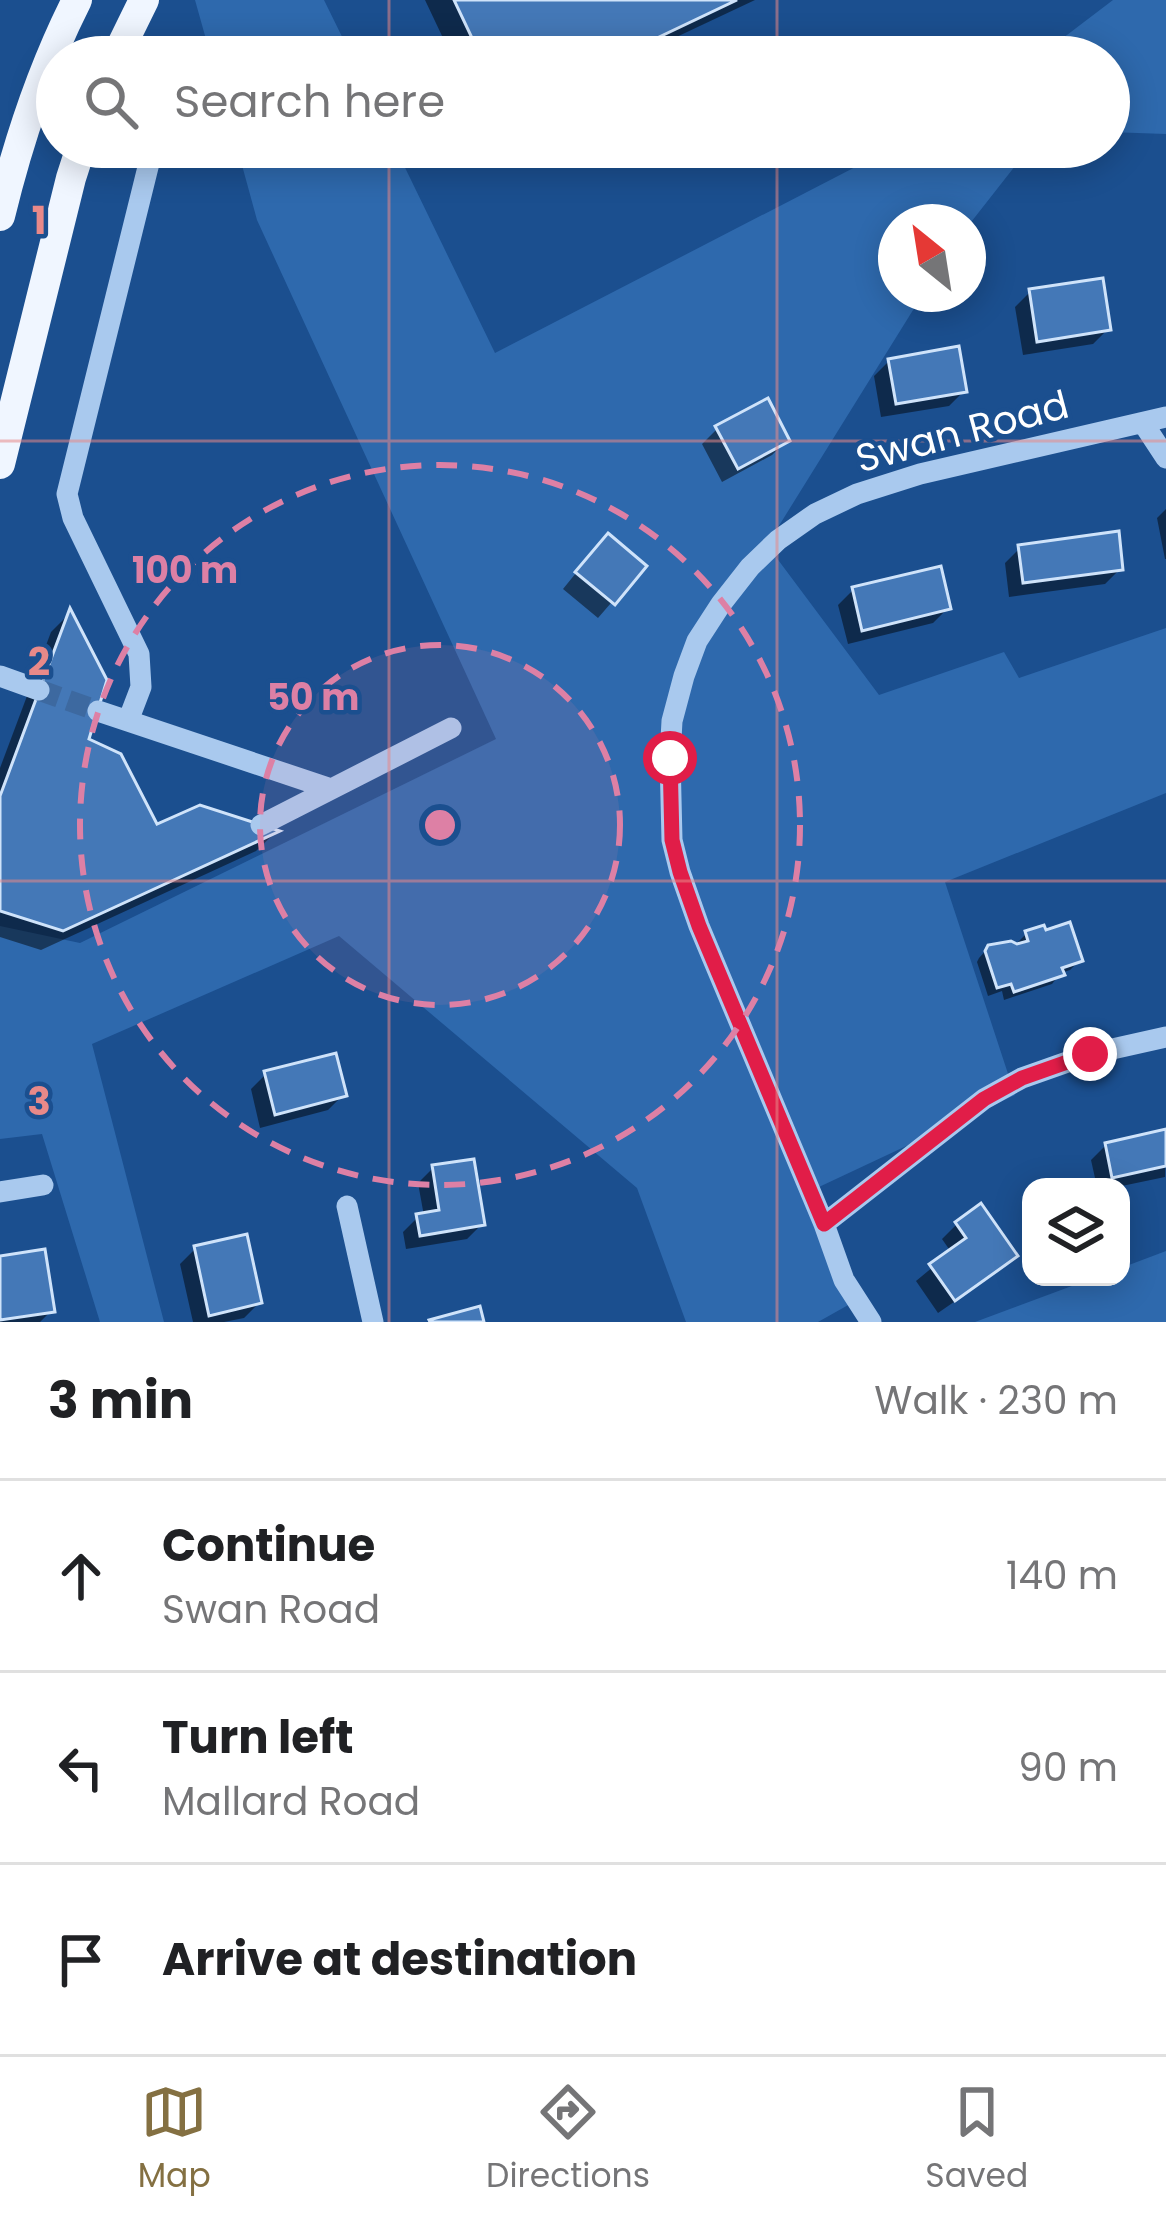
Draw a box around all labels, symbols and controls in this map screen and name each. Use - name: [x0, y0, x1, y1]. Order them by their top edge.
- search box: [36, 36, 1130, 168]
- icon: search: [78, 69, 144, 135]
- text: Search here: [174, 70, 445, 133]
- text: 1: [32, 193, 46, 248]
- north arrow: [878, 204, 986, 312]
- street label: Swan Road: [850, 377, 1075, 486]
- text: 100 m: [132, 545, 238, 596]
- text: 2: [28, 634, 50, 689]
- text: 50 m: [267, 672, 359, 723]
- route start: [643, 731, 697, 785]
- centre of rings: [419, 804, 461, 846]
- route end: [1063, 1027, 1117, 1081]
- text: 3: [27, 1074, 51, 1129]
- map controls: [1022, 1178, 1130, 1286]
- button: layers: [1022, 1178, 1130, 1286]
- text: 3 min: [48, 1364, 193, 1436]
- text: Walk · 230 m: [874, 1373, 1118, 1428]
- text: Continue: [162, 1514, 375, 1577]
- icon: ahead: [48, 1543, 114, 1609]
- text: 140 m: [1006, 1548, 1118, 1603]
- text: Swan Road: [162, 1582, 380, 1637]
- text: Turn left: [162, 1706, 354, 1769]
- icon: left: [48, 1735, 114, 1801]
- text: 90 m: [1018, 1740, 1118, 1795]
- text: Mallard Road: [162, 1774, 420, 1829]
- icon: arrive: [48, 1927, 114, 1993]
- text: Arrive at destination: [162, 1928, 637, 1991]
- tab: Map: [138, 2079, 211, 2201]
- tab: Directions: [486, 2079, 650, 2201]
- tab: Saved: [925, 2079, 1028, 2201]

